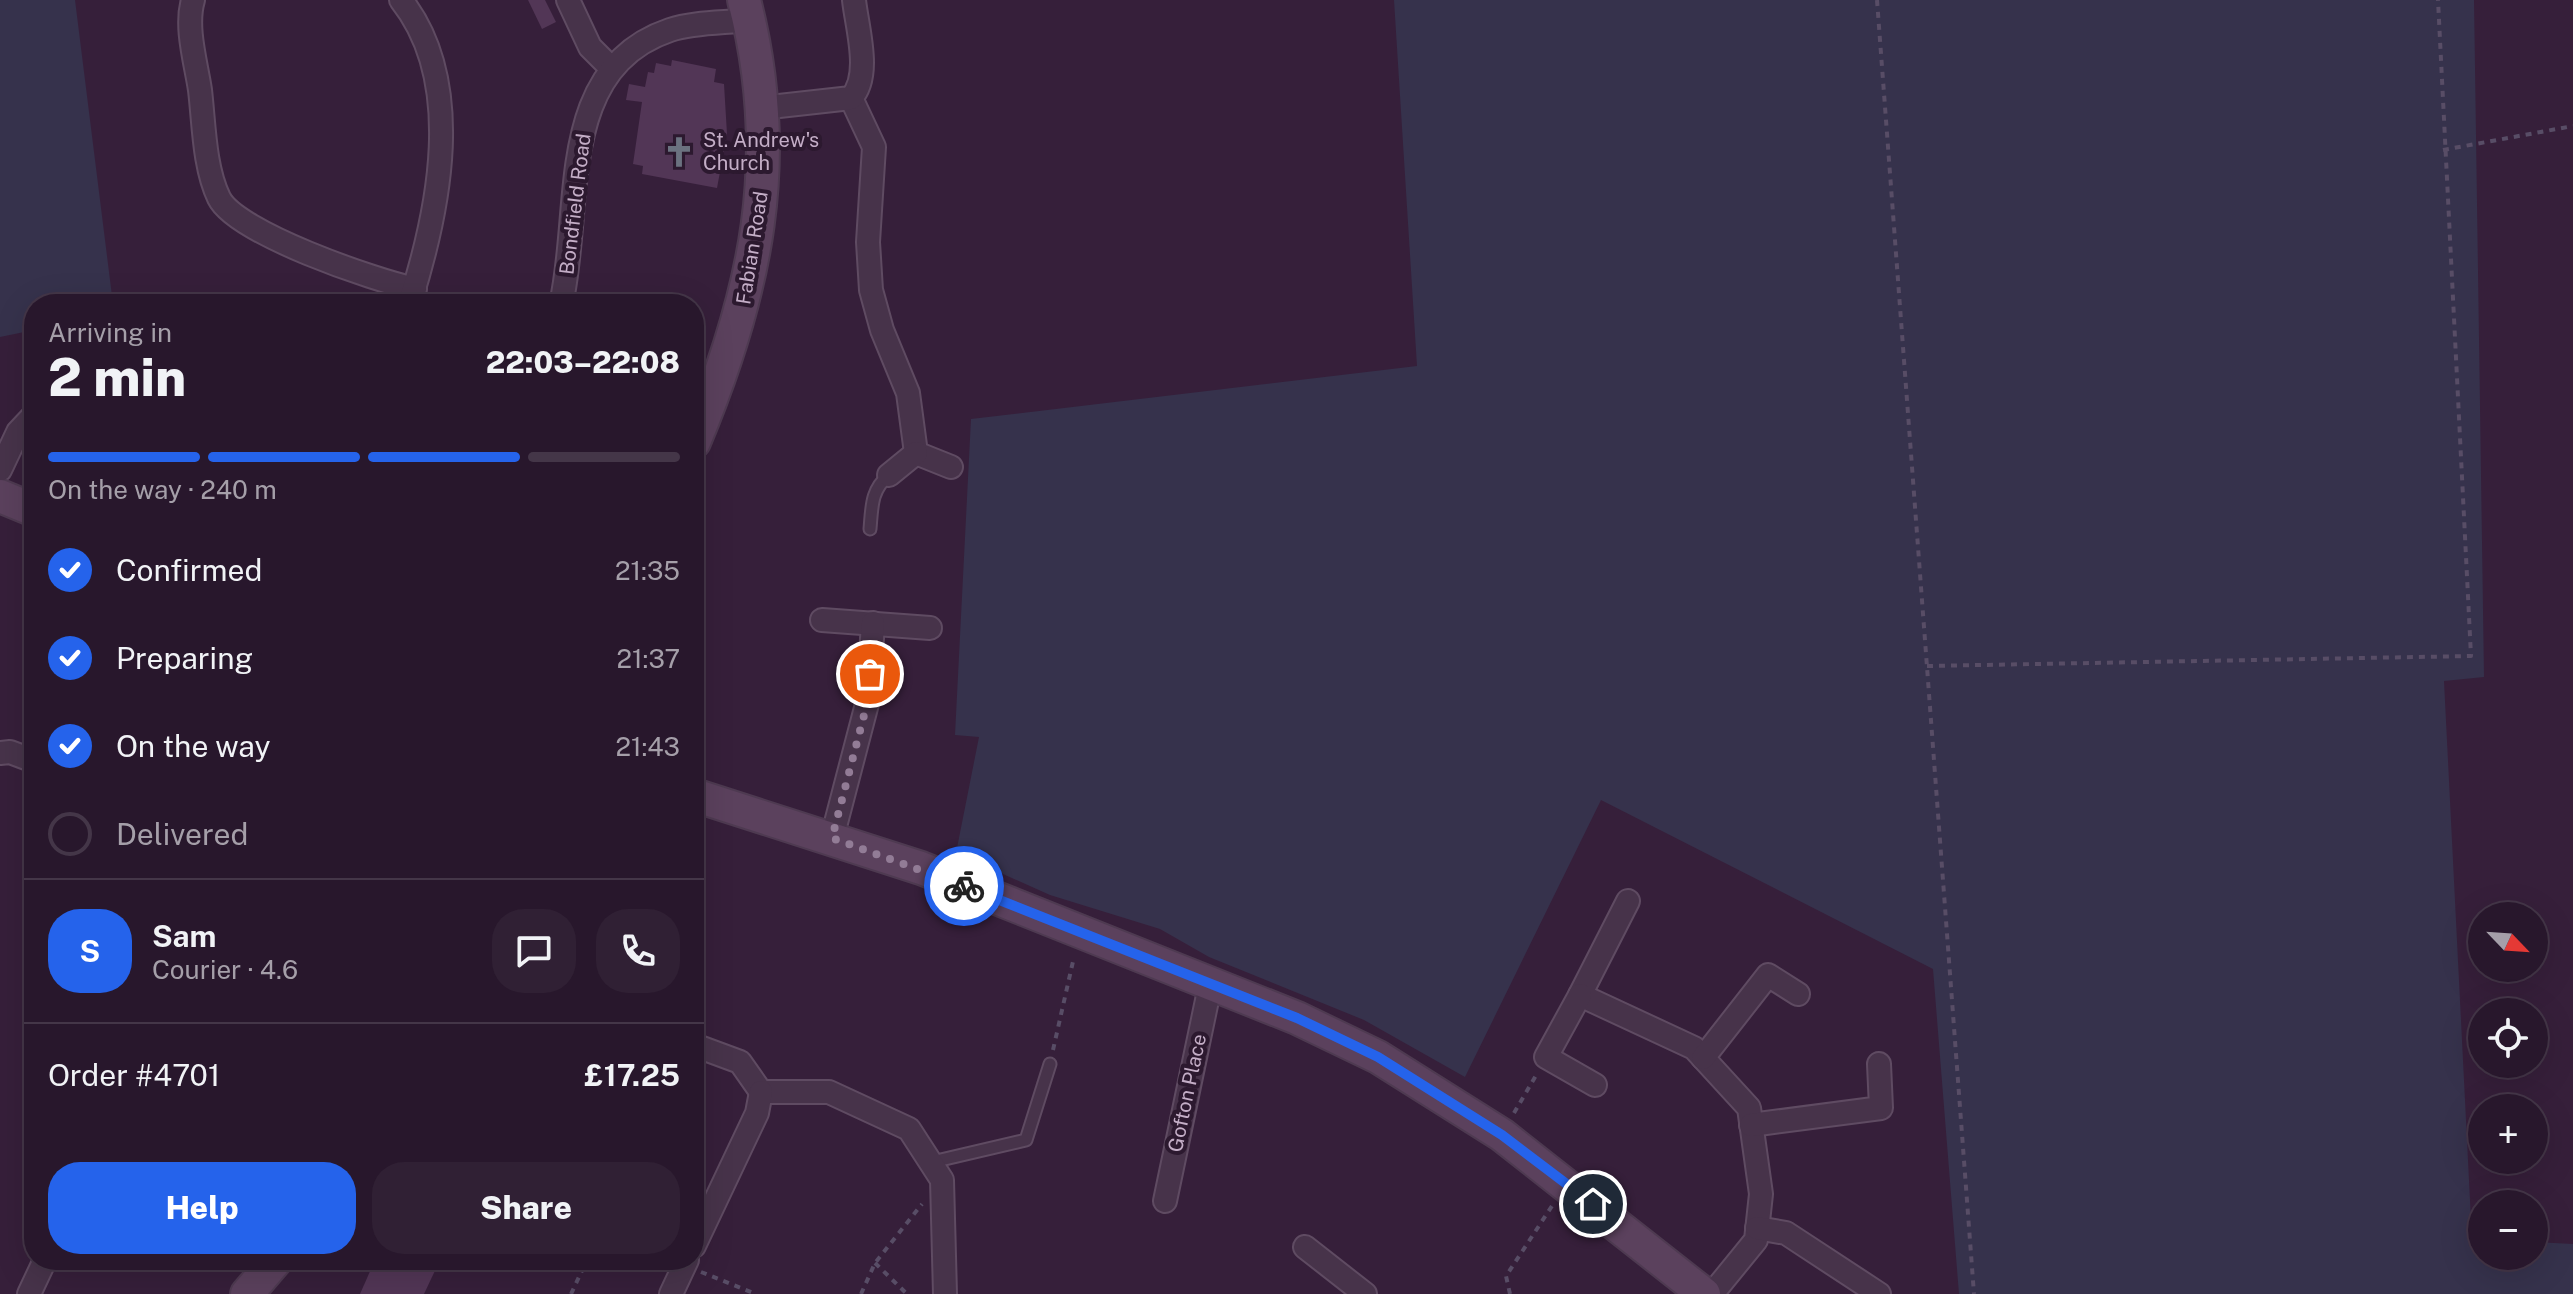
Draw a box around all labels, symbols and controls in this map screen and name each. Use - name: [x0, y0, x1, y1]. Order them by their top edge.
- place label: St. Andrew's Church: [703, 128, 819, 175]
- street label: Bondfield Road: [554, 132, 596, 276]
- church icon: St. Andrew's Church: [662, 135, 696, 169]
- street label: Fabian Road: [731, 190, 773, 306]
- text: Arriving in: [48, 317, 172, 348]
- text: 22:03–22:08: [486, 344, 680, 380]
- text: 2 min: [48, 347, 186, 408]
- text: On the way · 240 m: [48, 474, 277, 505]
- icon: check: [48, 548, 92, 592]
- text: Confirmed: [116, 552, 262, 588]
- text: 21:35: [615, 555, 680, 586]
- icon: check: [48, 636, 92, 680]
- text: Preparing: [116, 640, 253, 676]
- pin: [836, 640, 904, 708]
- text: 21:37: [617, 643, 680, 674]
- icon: bag: [848, 652, 892, 696]
- icon: check: [48, 724, 92, 768]
- text: On the way: [116, 728, 270, 764]
- text: 21:43: [616, 731, 680, 762]
- text: Delivered: [116, 816, 248, 852]
- courier: [924, 846, 1004, 926]
- icon: bike: [942, 864, 986, 908]
- north arrow: [2468, 902, 2548, 982]
- map controls: [2468, 902, 2548, 1270]
- button: chat: [492, 909, 576, 993]
- button: phone: [596, 909, 680, 993]
- text: Sam: [152, 918, 216, 954]
- text: S: [80, 933, 100, 969]
- text: Courier · 4.6: [152, 954, 298, 985]
- button: locate: [2468, 998, 2548, 1078]
- street label: Gofton Place: [1163, 1032, 1211, 1154]
- text: Order #4701: [48, 1057, 220, 1093]
- text: £17.25: [584, 1057, 680, 1093]
- button: +: [2468, 1094, 2548, 1174]
- button: Help: [48, 1162, 356, 1254]
- button: Share: [372, 1162, 680, 1254]
- pin: [1559, 1170, 1627, 1238]
- icon: home: [1571, 1182, 1615, 1226]
- button: −: [2468, 1190, 2548, 1270]

